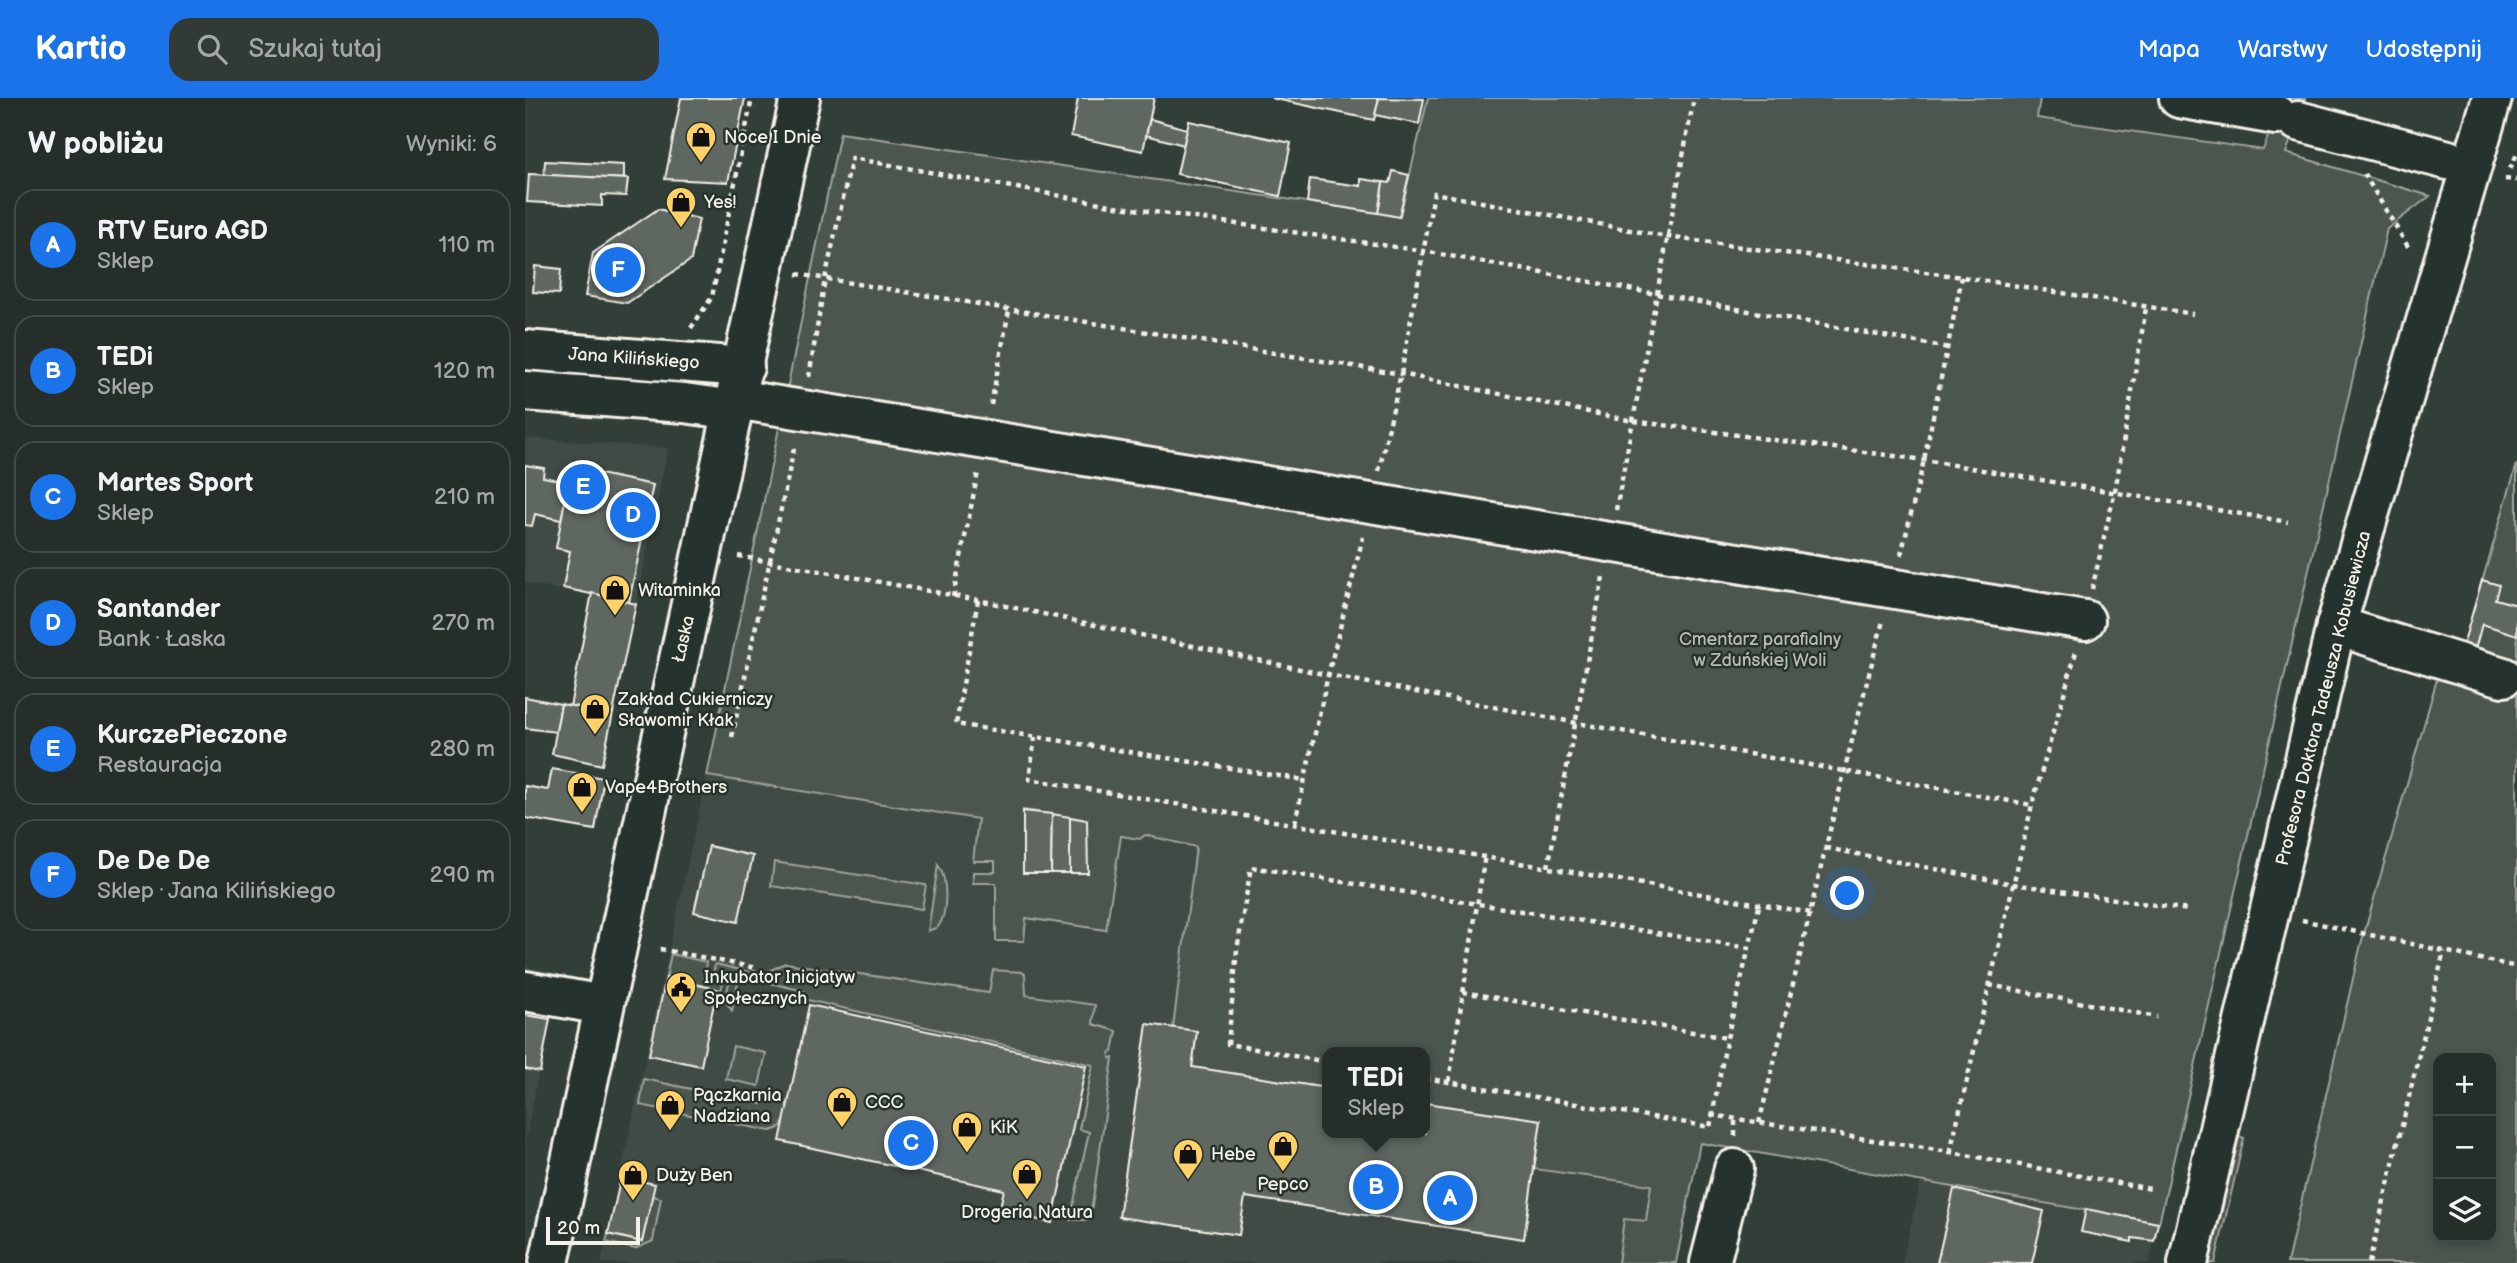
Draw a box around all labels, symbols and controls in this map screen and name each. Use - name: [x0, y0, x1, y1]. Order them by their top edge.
- search box: [169, 18, 659, 81]
- text: Kartio: [35, 29, 127, 69]
- icon: search: [193, 30, 231, 68]
- text: Szukaj tutaj: [249, 34, 382, 65]
- text: Mapa: [2138, 35, 2200, 64]
- text: Warstwy: [2238, 35, 2328, 64]
- text: Udostępnij: [2366, 35, 2482, 64]
- shop icon: Noce I Dnie: [684, 120, 718, 164]
- text: W pobliżu: [28, 126, 164, 162]
- place label: Noce I Dnie: [724, 127, 822, 148]
- text: Wyniki: 6: [406, 130, 497, 158]
- shop icon: Yes!: [664, 185, 698, 229]
- place label: Yes!: [703, 192, 736, 213]
- text: RTV Euro AGD: [97, 216, 268, 247]
- text: A: [46, 231, 60, 259]
- text: 110 m: [438, 231, 495, 259]
- pin: F: [595, 244, 641, 296]
- text: Sklep: [97, 247, 154, 275]
- text: TEDi: [97, 342, 153, 373]
- street label: Jana Kilińskiego: [568, 343, 700, 374]
- text: B: [45, 357, 61, 385]
- text: 120 m: [434, 357, 495, 385]
- text: Sklep: [97, 373, 154, 401]
- pin: E: [560, 461, 606, 513]
- text: Martes Sport: [97, 468, 253, 499]
- text: C: [45, 483, 61, 511]
- text: 210 m: [434, 483, 495, 511]
- pin: D: [610, 489, 656, 541]
- text: Sklep: [97, 499, 154, 527]
- street label: Profesora Doktora Tadeusza Kobusiewicza: [2272, 529, 2375, 868]
- shop icon: Witaminka: [598, 573, 632, 617]
- place label: Witaminka: [638, 580, 721, 601]
- text: Santander: [97, 594, 220, 625]
- text: D: [45, 609, 61, 637]
- text: 270 m: [431, 609, 495, 637]
- street label: Łaska: [668, 614, 699, 665]
- text: Bank · Łaska: [97, 625, 226, 653]
- park label: Cmentarz parafialny w Zduńskiej Woli: [1679, 629, 1842, 671]
- place label: Zakład Cukierniczy Sławomir Kłak: [617, 689, 774, 731]
- shop icon: Zakład Cukierniczy Sławomir Kłak: [578, 692, 612, 736]
- text: KurczePieczone: [97, 720, 287, 751]
- text: E: [46, 735, 60, 763]
- text: 280 m: [429, 735, 495, 763]
- text: Restauracja: [97, 751, 222, 779]
- shop icon: Vape4Brothers: [565, 770, 599, 814]
- place label: Vape4Brothers: [605, 777, 727, 798]
- text: De De De: [97, 846, 210, 877]
- text: F: [46, 861, 60, 889]
- text: 290 m: [429, 861, 495, 889]
- your location: [1830, 876, 1864, 910]
- text: Sklep · Jana Kilińskiego: [97, 877, 336, 905]
- place label: Inkubator Inicjatyw Społecznych: [704, 967, 855, 1009]
- public building icon: Inkubator Inicjatyw Społecznych: [664, 970, 698, 1014]
- popup: [1322, 1047, 1430, 1138]
- map controls: [2433, 1053, 2496, 1242]
- button: +: [2433, 1053, 2496, 1116]
- text: TEDi: [1347, 1063, 1404, 1094]
- place label: Pączkarnia Nadziana: [693, 1085, 782, 1127]
- shop icon: CCC: [825, 1085, 859, 1129]
- shop icon: Pączkarnia Nadziana: [653, 1088, 687, 1132]
- place label: CCC: [865, 1092, 904, 1113]
- text: Sklep: [1347, 1094, 1405, 1122]
- shop icon: KiK: [950, 1110, 984, 1154]
- button: −: [2433, 1116, 2496, 1179]
- pin: C: [888, 1117, 934, 1169]
- place label: KiK: [990, 1117, 1018, 1138]
- shop icon: Pepco: [1266, 1129, 1300, 1173]
- shop icon: Hebe: [1171, 1137, 1205, 1181]
- place label: Hebe: [1211, 1144, 1256, 1165]
- shop icon: Drogeria Natura: [1010, 1157, 1044, 1201]
- shop icon: Duży Ben: [616, 1158, 650, 1202]
- pin: B: [1353, 1161, 1399, 1213]
- place label: Duży Ben: [656, 1165, 733, 1186]
- pin: A: [1427, 1172, 1473, 1224]
- place label: Pepco: [1257, 1174, 1309, 1195]
- button: layers: [2433, 1179, 2496, 1242]
- place label: Drogeria Natura: [961, 1202, 1093, 1223]
- scale bar: [546, 1214, 641, 1246]
- text: 20 m: [557, 1217, 600, 1240]

